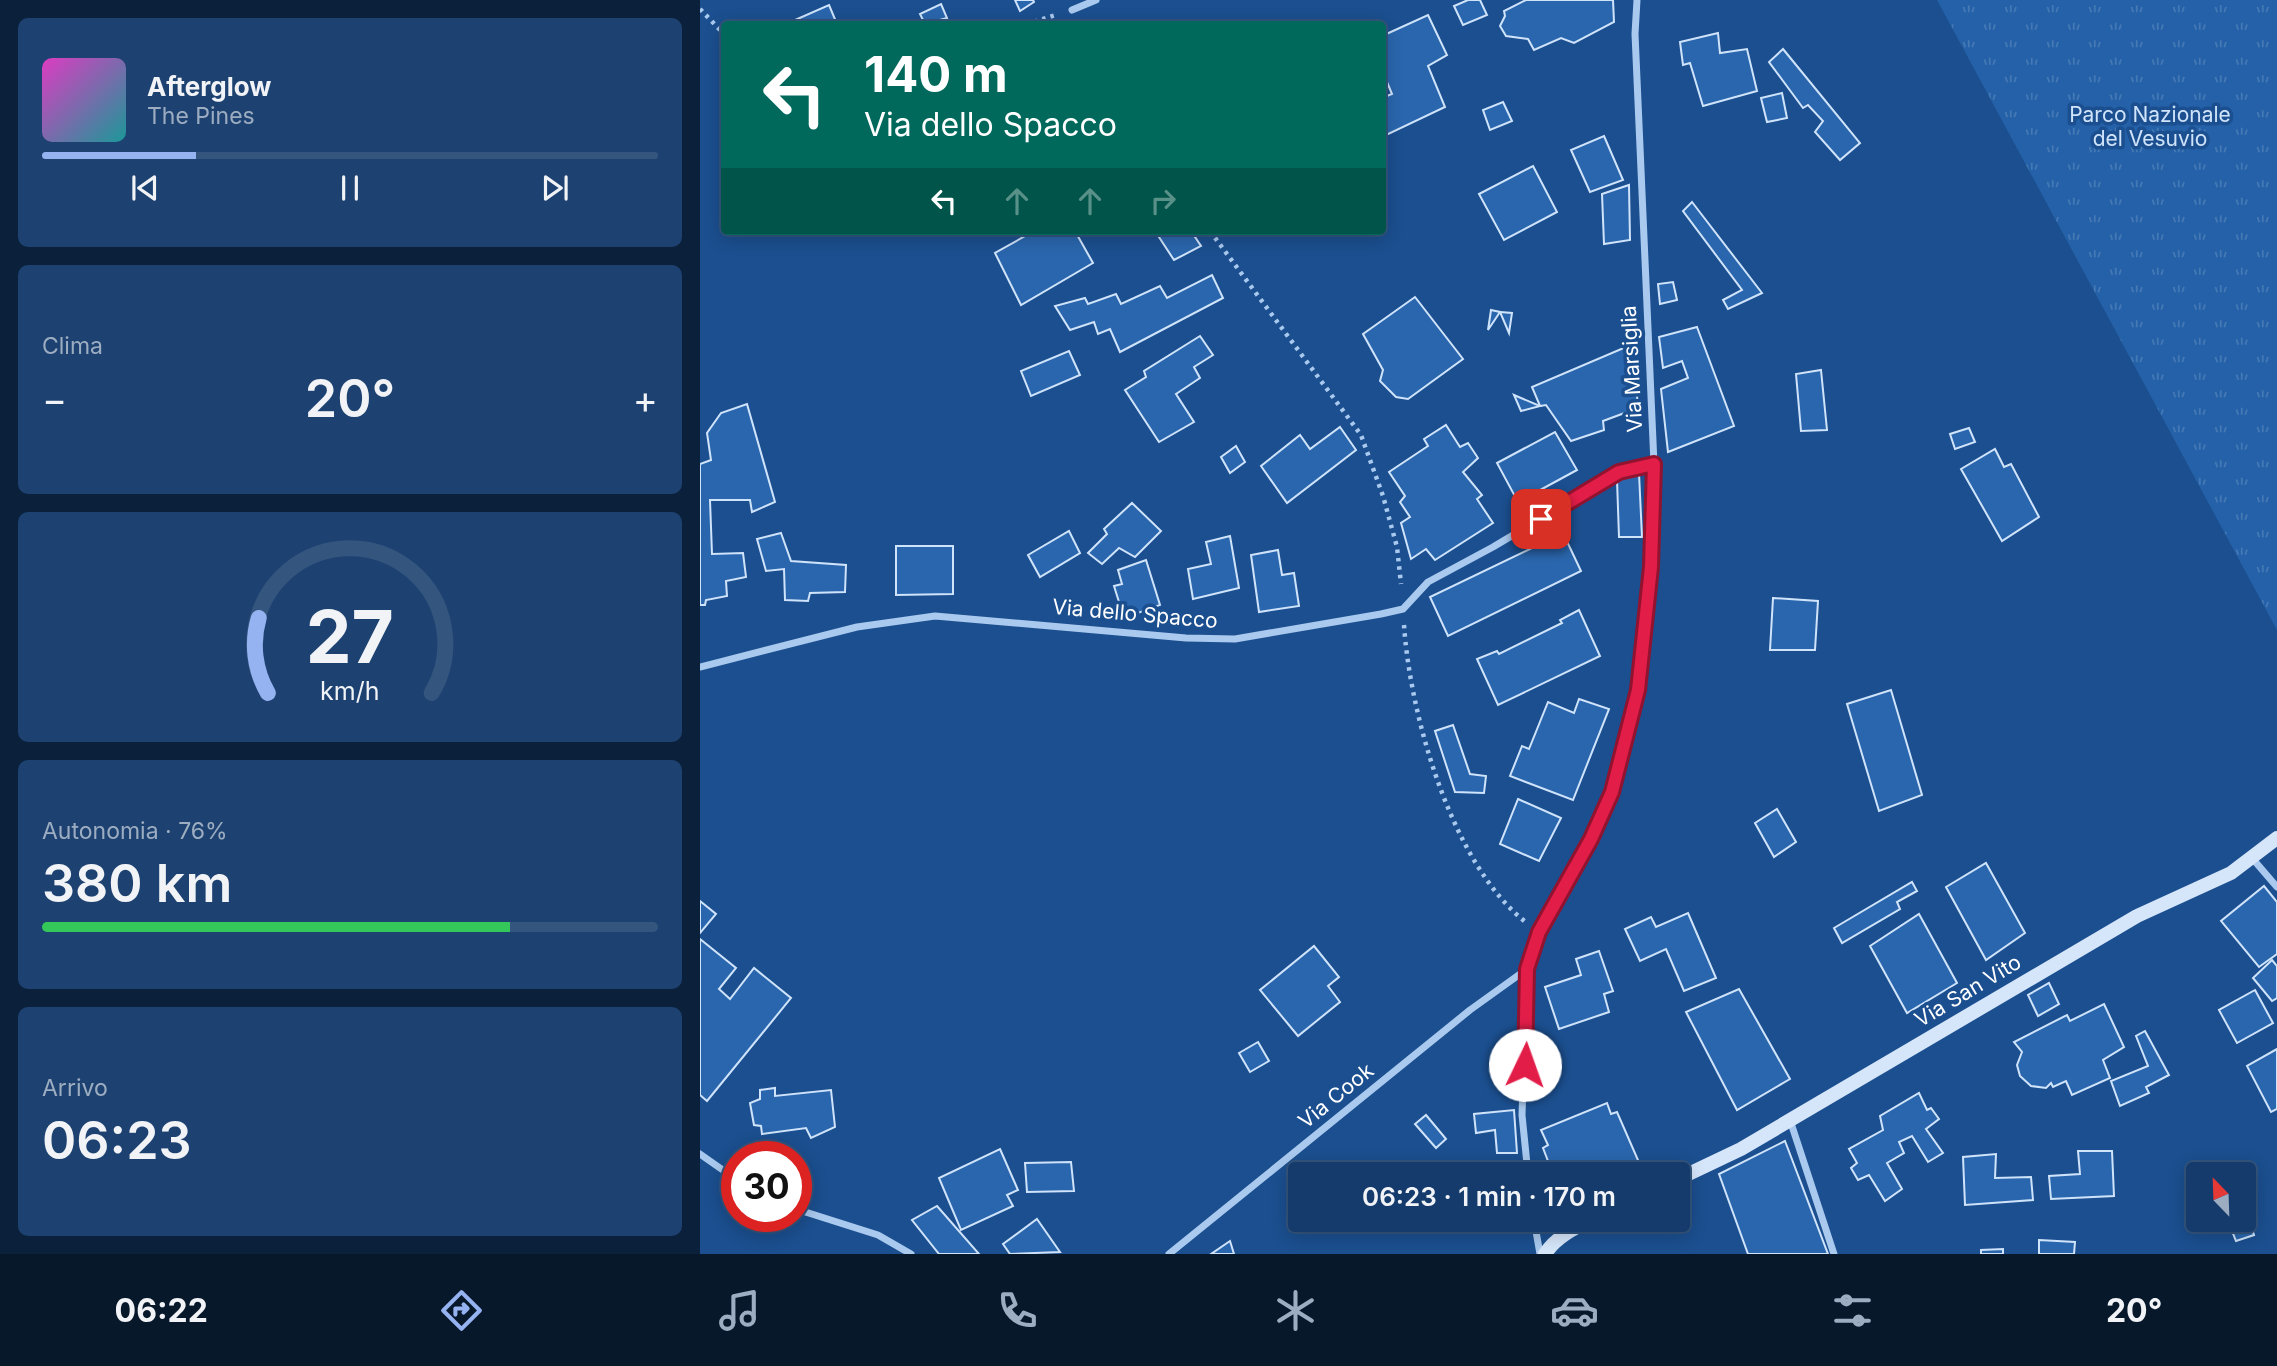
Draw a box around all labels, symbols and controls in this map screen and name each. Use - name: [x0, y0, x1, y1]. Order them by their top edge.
- text: 140 m: [864, 45, 1008, 104]
- icon: left: [749, 49, 840, 140]
- text: Afterglow: [147, 71, 271, 102]
- text: The Pines: [147, 102, 255, 130]
- park label: Parco Nazionale del Vesuvio: [2069, 102, 2231, 151]
- text: Via dello Spacco: [864, 105, 1117, 144]
- icon: previous: [126, 169, 164, 207]
- icon: pause: [331, 169, 369, 207]
- icon: next: [536, 169, 574, 207]
- icon: left: [925, 182, 963, 220]
- icon: ahead: [998, 182, 1036, 220]
- icon: ahead: [1071, 182, 1109, 220]
- icon: right: [1144, 182, 1182, 220]
- street label: Via Marsiglia: [1616, 305, 1647, 433]
- text: Clima: [42, 332, 103, 360]
- text: 20°: [305, 367, 395, 430]
- text: −: [42, 376, 67, 422]
- text: +: [633, 376, 658, 422]
- pin: [1511, 489, 1571, 549]
- icon: arrive: [1522, 500, 1560, 538]
- text: 27: [306, 592, 394, 681]
- street label: Via dello Spacco: [1051, 594, 1219, 633]
- text: km/h: [320, 676, 380, 706]
- text: Autonomia · 76%: [42, 817, 228, 845]
- text: 380 km: [42, 852, 232, 915]
- street label: Via San Vito: [1910, 949, 2025, 1032]
- position arrow: [1488, 1028, 1562, 1102]
- street label: Via Cook: [1293, 1057, 1379, 1133]
- text: Arrivo: [42, 1074, 108, 1102]
- text: 06:23: [42, 1109, 192, 1172]
- speed limit sign: 30: [721, 1141, 812, 1232]
- north arrow: [2186, 1162, 2256, 1232]
- map controls: [2186, 1162, 2256, 1232]
- text: 06:23 · 1 min · 170 m: [1362, 1181, 1616, 1212]
- icon: directions: [437, 1286, 486, 1335]
- icon: music: [715, 1286, 764, 1335]
- icon: phone: [993, 1286, 1042, 1335]
- icon: climate: [1271, 1286, 1320, 1335]
- icon: car: [1550, 1286, 1599, 1335]
- icon: filters: [1828, 1286, 1877, 1335]
- text: 06:22: [115, 1291, 208, 1330]
- text: 20°: [2106, 1291, 2162, 1330]

